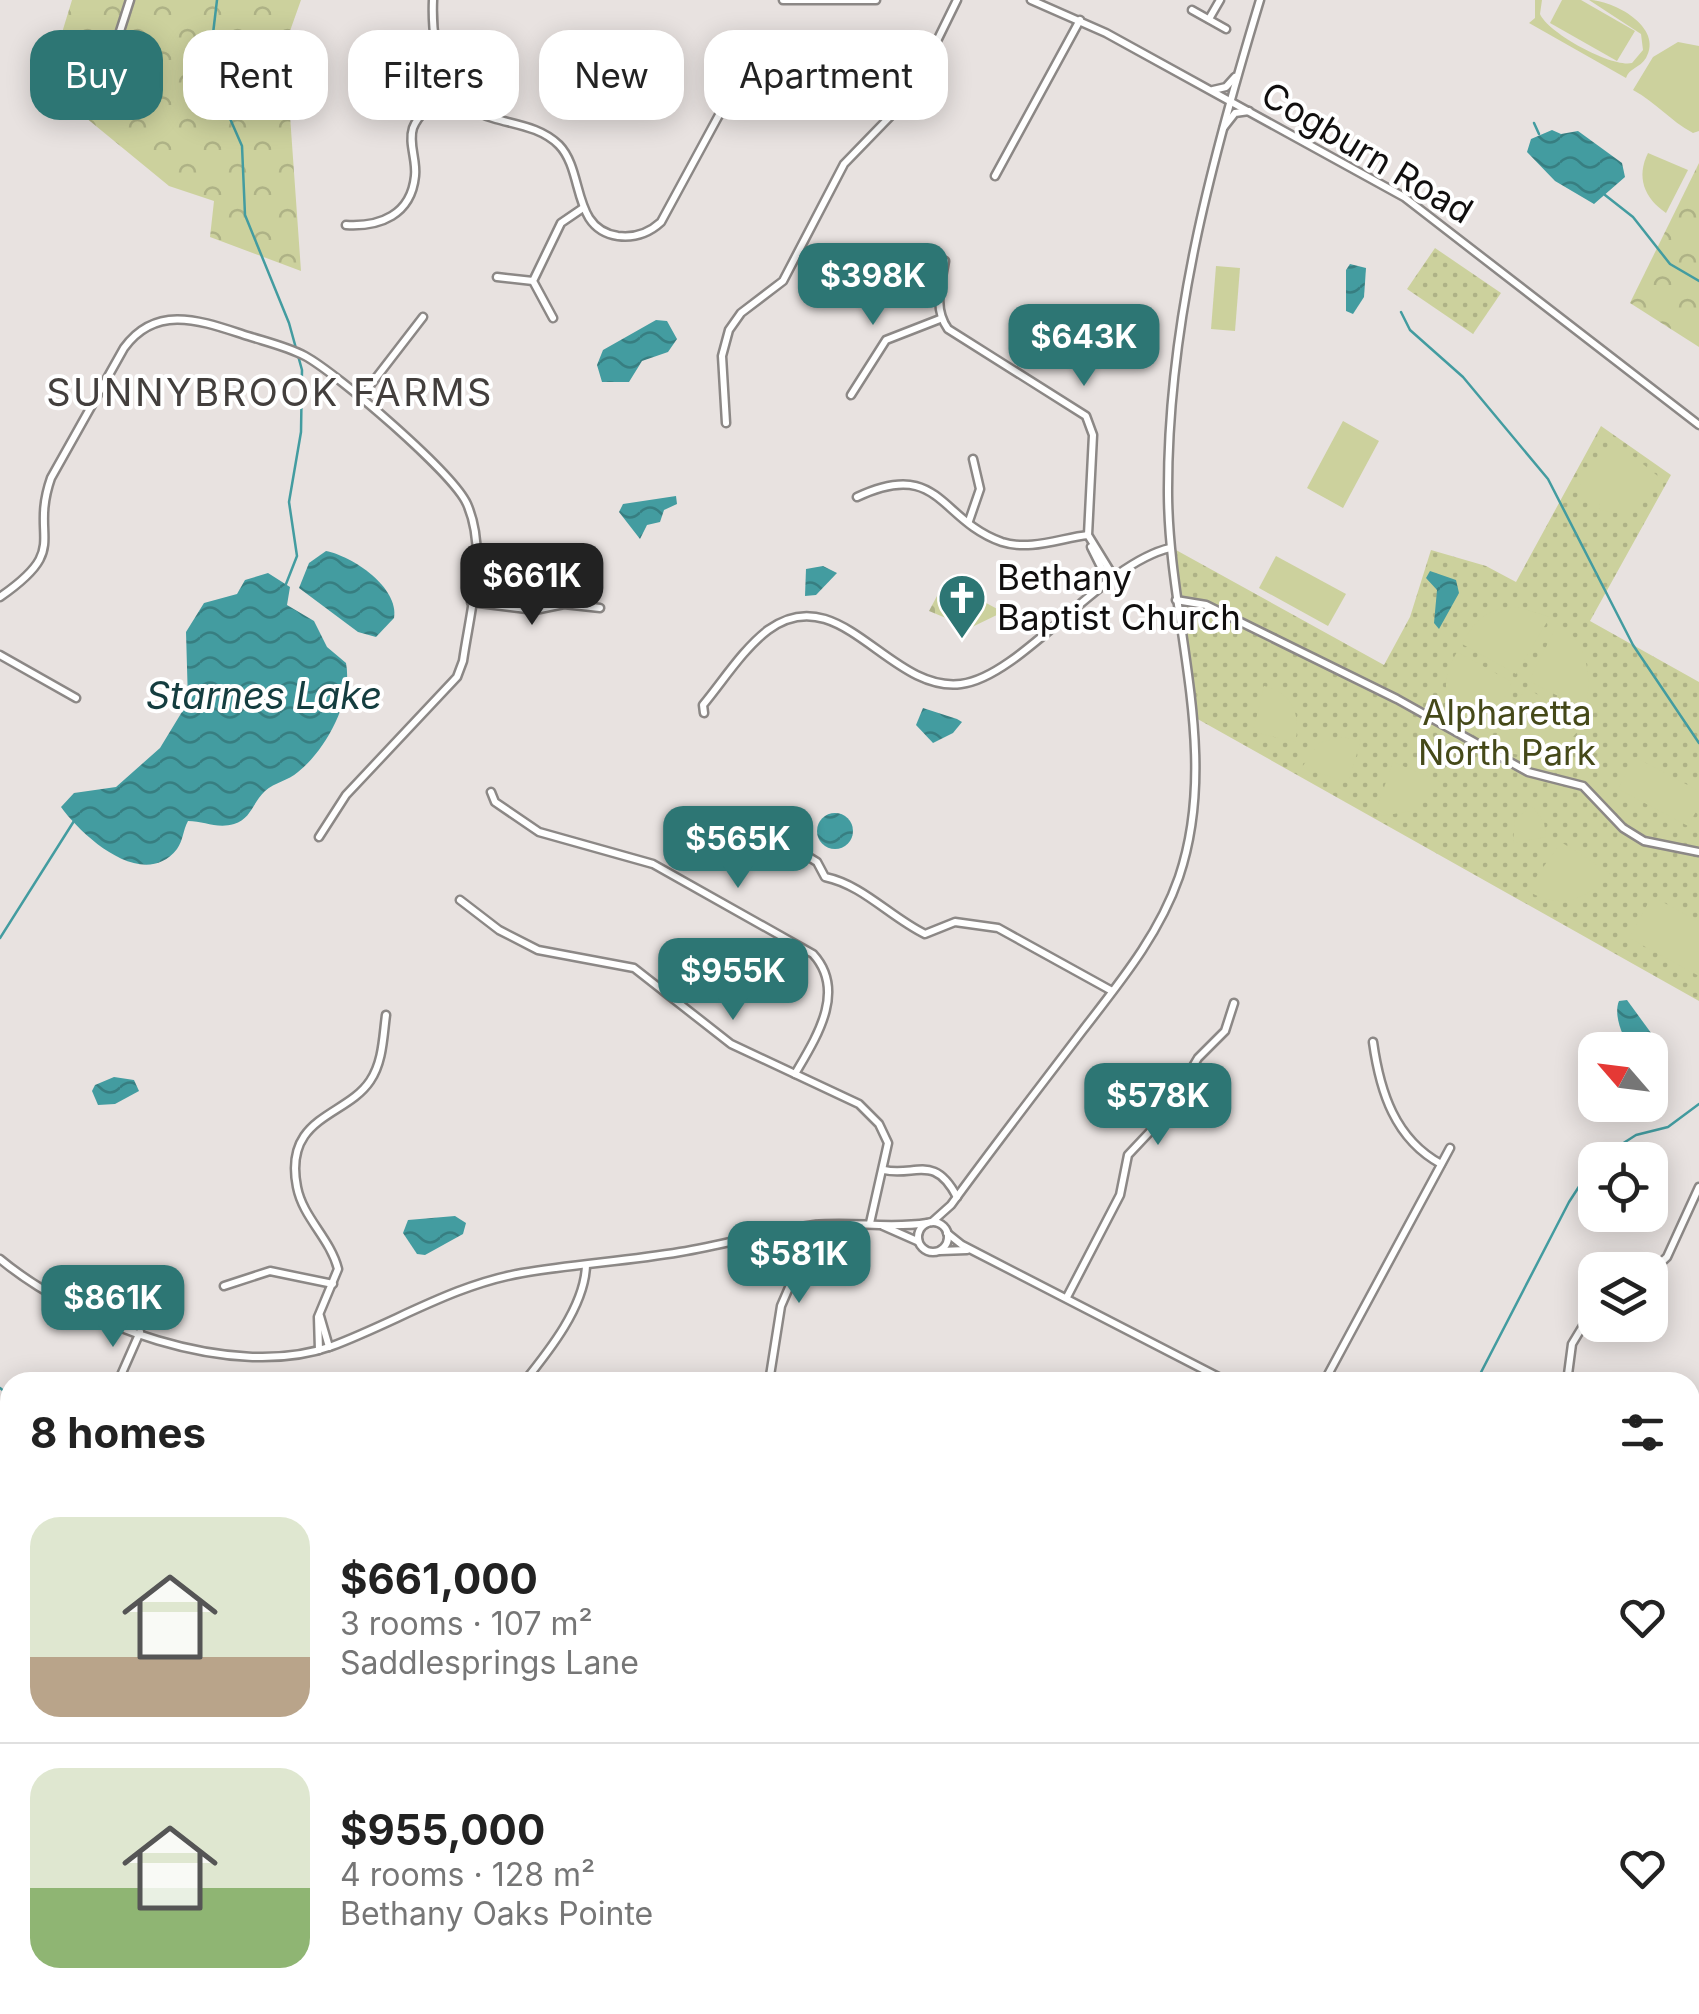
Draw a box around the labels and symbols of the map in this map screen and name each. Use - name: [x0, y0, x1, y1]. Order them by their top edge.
- street label: Cogburn Road: [1254, 73, 1481, 232]
- pin: $398K: [803, 243, 943, 328]
- pin: $643K: [1014, 304, 1154, 389]
- district label: SUNNYBROOK FARMS: [46, 369, 494, 415]
- pin: $661K: [462, 543, 602, 628]
- place label: Bethany Baptist Church: [997, 556, 1241, 638]
- church icon: Bethany Baptist Church: [936, 572, 988, 640]
- water label: Starnes Lake: [146, 672, 382, 718]
- park label: Alpharetta North Park: [1418, 691, 1596, 773]
- pin: $565K: [668, 806, 808, 891]
- pin: $955K: [663, 938, 803, 1023]
- north arrow: [1578, 1032, 1668, 1122]
- pin: $578K: [1088, 1063, 1228, 1148]
- pin: $581K: [729, 1221, 869, 1306]
- pin: $861K: [43, 1265, 183, 1350]

